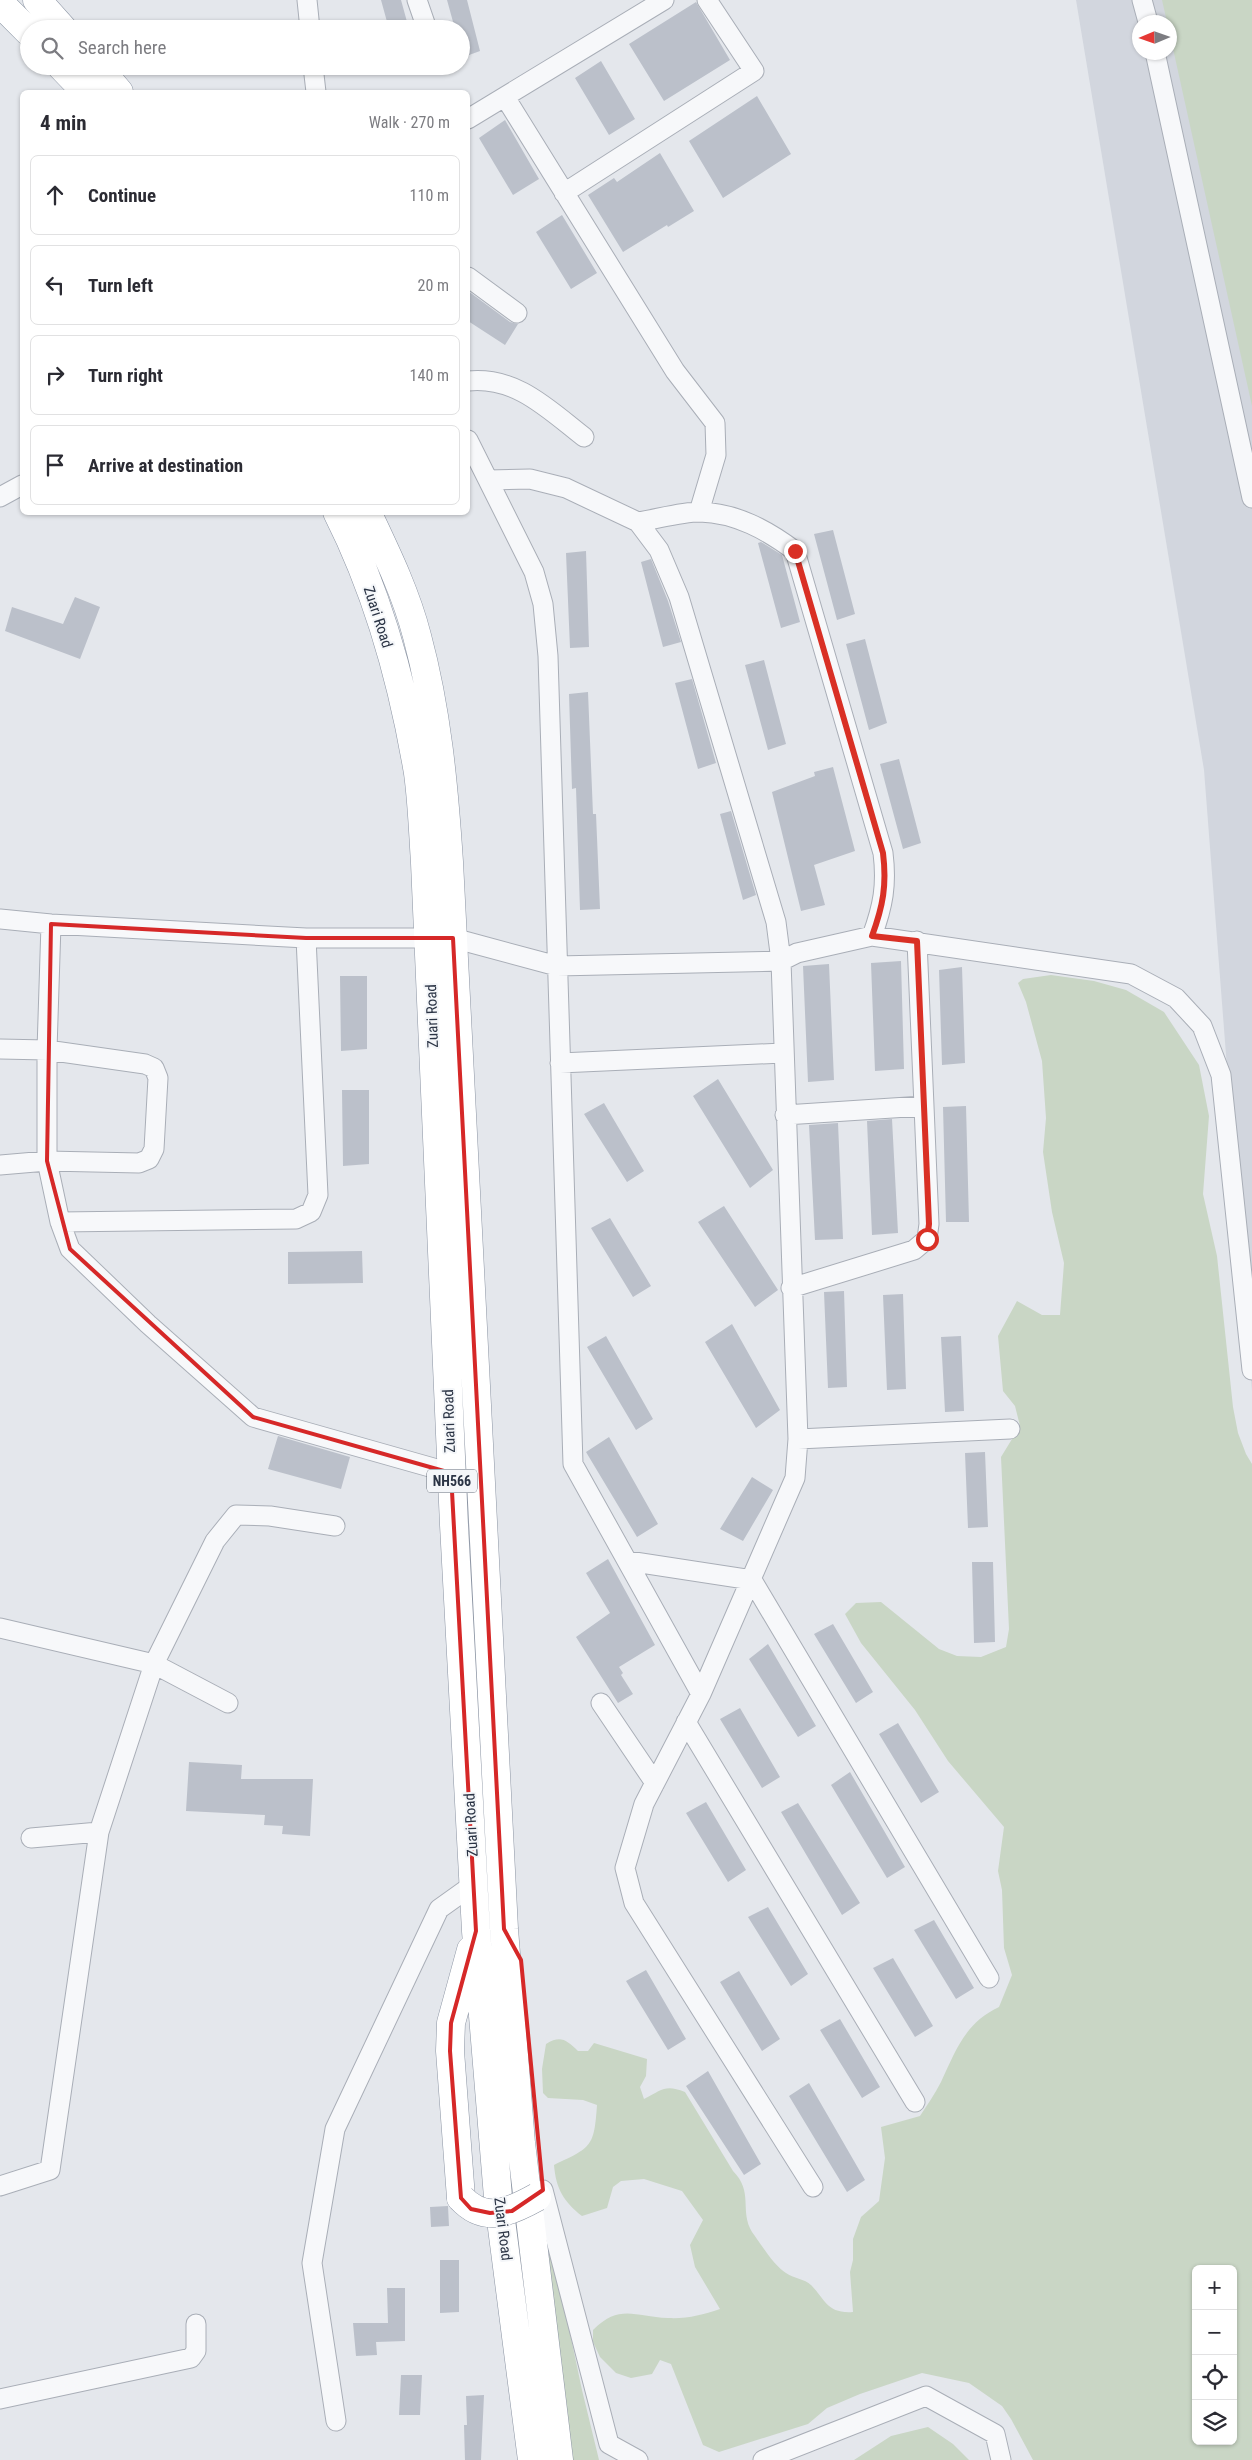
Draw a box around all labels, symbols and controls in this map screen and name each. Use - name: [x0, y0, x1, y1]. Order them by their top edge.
- north arrow: [1132, 15, 1177, 60]
- search box: [20, 20, 470, 75]
- icon: search: [38, 34, 66, 62]
- text: Search here: [78, 36, 166, 59]
- text: 4 min: [40, 111, 87, 135]
- text: Walk · 270 m: [369, 113, 450, 132]
- icon: ahead: [41, 181, 69, 209]
- text: Continue: [88, 184, 156, 207]
- text: 110 m: [410, 186, 449, 205]
- icon: left: [41, 271, 69, 299]
- text: Turn left: [88, 274, 153, 297]
- text: 20 m: [417, 276, 449, 295]
- icon: right: [41, 361, 69, 389]
- text: Turn right: [88, 364, 163, 387]
- text: 140 m: [410, 366, 449, 385]
- icon: arrive: [41, 451, 69, 479]
- text: Arrive at destination: [88, 454, 243, 477]
- route end: [784, 540, 807, 563]
- street label: Zuari Road: [360, 584, 396, 650]
- street label: Zuari Road: [422, 984, 442, 1048]
- route start: [916, 1228, 939, 1251]
- street label: Zuari Road: [439, 1389, 459, 1453]
- road number: NH566: [427, 1470, 477, 1492]
- street label: Zuari Road: [460, 1793, 482, 1857]
- street label: Zuari Road: [490, 2196, 516, 2262]
- map controls: [1192, 2265, 1237, 2445]
- button: +: [1192, 2265, 1237, 2310]
- button: −: [1192, 2310, 1237, 2355]
- button: locate: [1192, 2355, 1237, 2400]
- button: layers: [1192, 2400, 1237, 2445]

